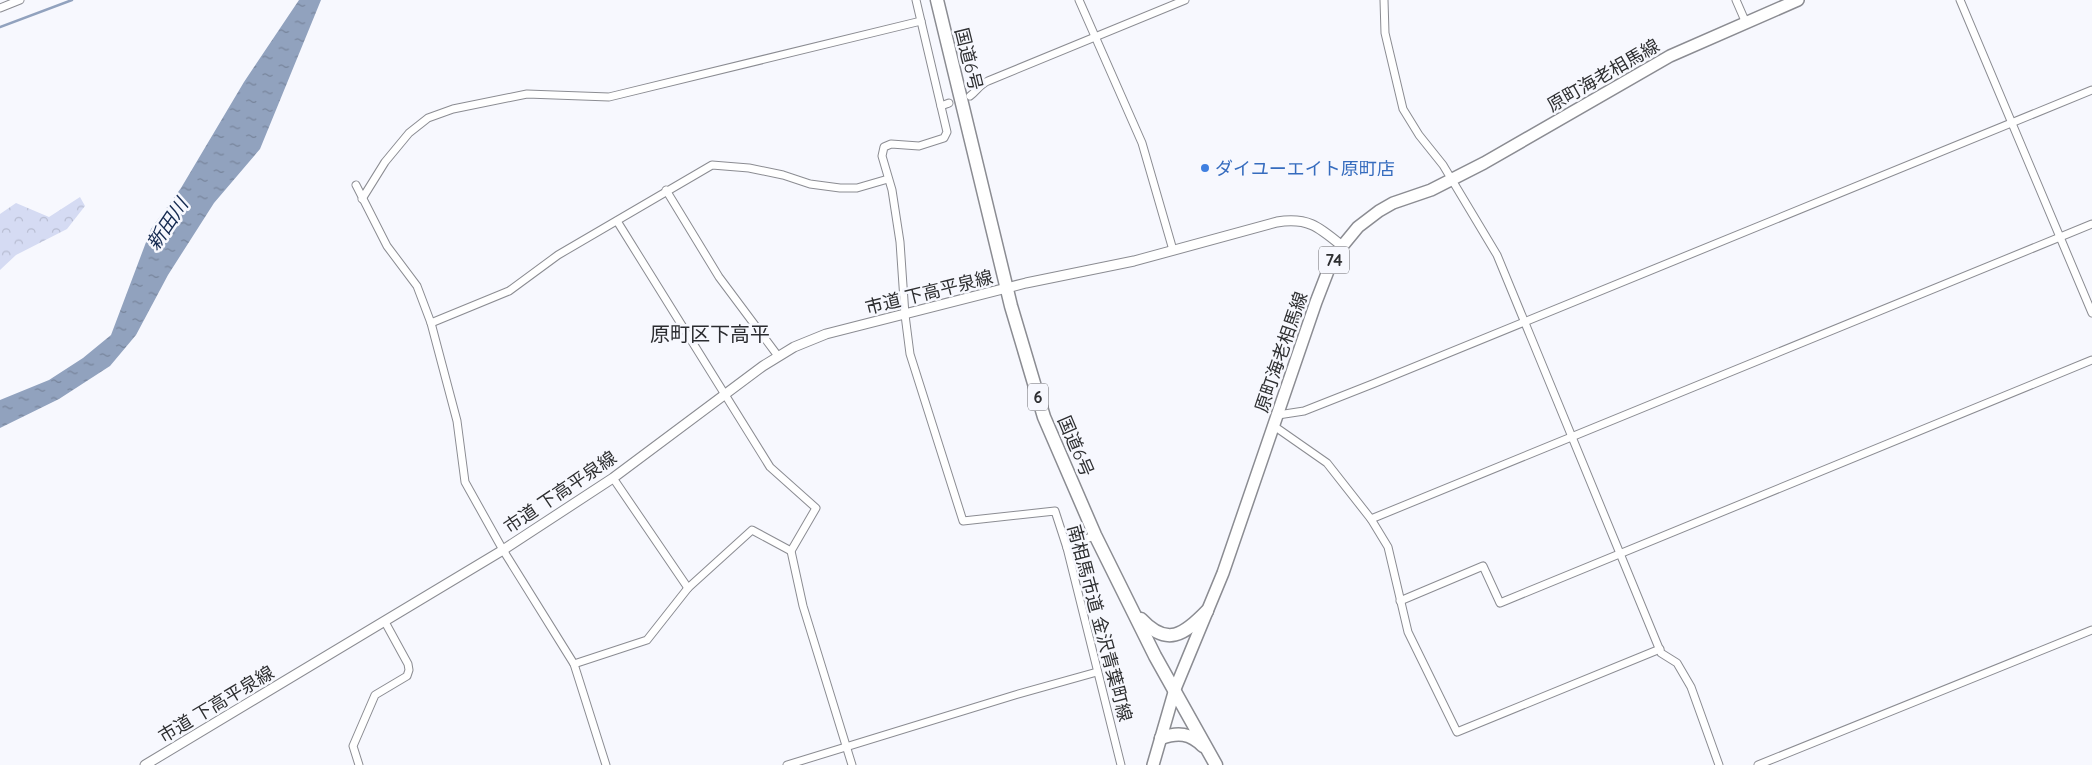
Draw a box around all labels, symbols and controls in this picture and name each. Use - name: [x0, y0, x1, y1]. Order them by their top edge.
- street label: 国道6号: [950, 25, 988, 93]
- street label: 原町海老相馬線: [1543, 34, 1663, 116]
- place label: ダイユーエイト原町店: [1215, 157, 1395, 180]
- marker: ダイユーエイト原町店: [1199, 162, 1211, 174]
- water label: 新田川: [141, 192, 194, 254]
- road number: 74: [1319, 246, 1349, 274]
- street label: 市道 下高平泉線: [863, 265, 995, 319]
- street label: 原町海老相馬線: [1250, 289, 1312, 415]
- district label: 原町区下高平: [650, 321, 770, 346]
- road number: 6: [1028, 384, 1048, 411]
- street label: 国道6号: [1053, 412, 1099, 480]
- street label: 市道 下高平泉線: [499, 446, 621, 538]
- street label: 南相馬市道 金沢青葉町線: [1063, 522, 1137, 724]
- street label: 市道 下高平泉線: [154, 660, 278, 748]

